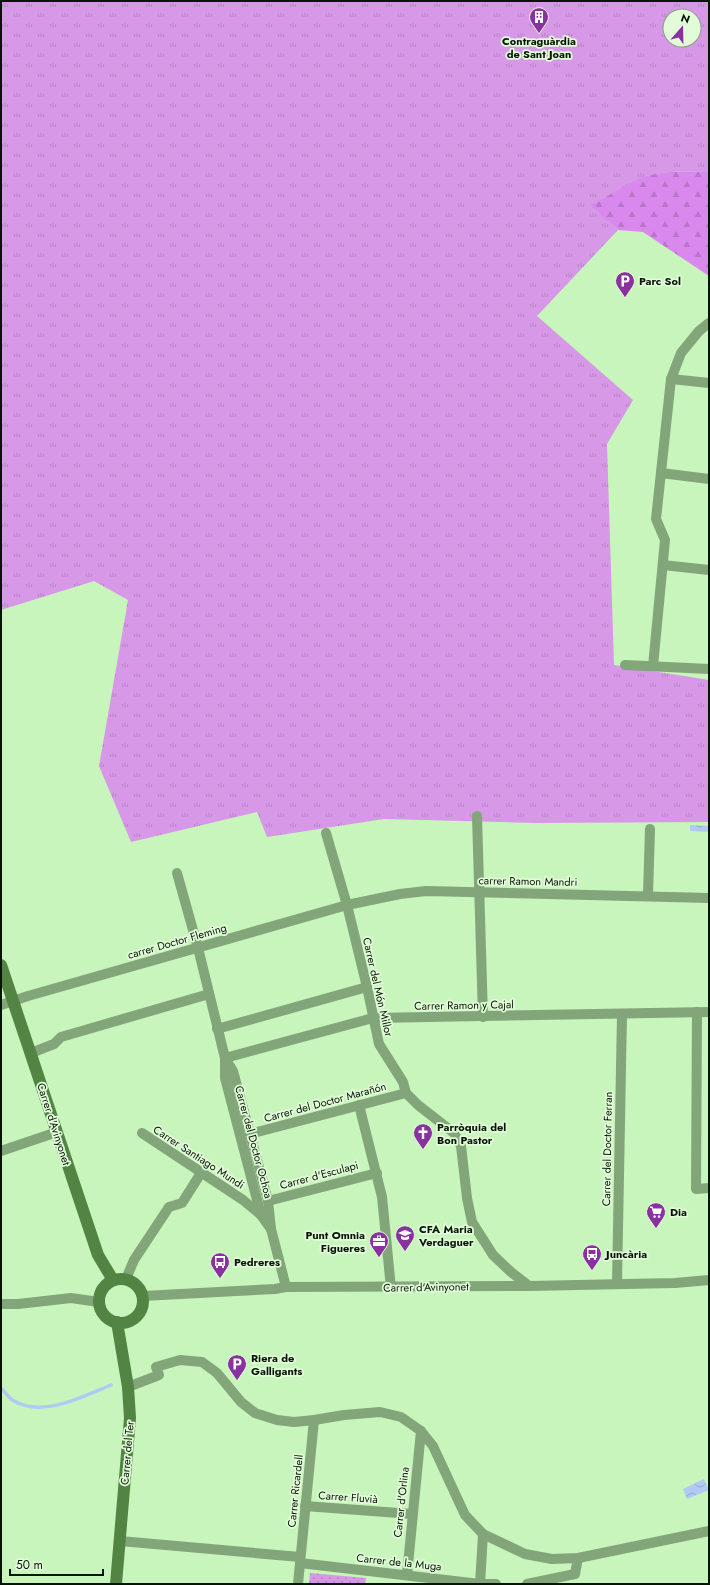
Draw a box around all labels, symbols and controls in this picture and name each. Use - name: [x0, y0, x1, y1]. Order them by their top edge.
- building icon: Contraguàrdia de Sant Joan: [528, 6, 550, 34]
- north arrow: [662, 8, 702, 48]
- text: N: [679, 10, 692, 28]
- place label: Contraguàrdia de Sant Joan: [502, 33, 576, 62]
- parking icon: Parc Sol: [614, 270, 636, 298]
- place label: Parc Sol: [639, 273, 681, 289]
- street label: carrer Ramon Mandri: [479, 872, 578, 890]
- street label: carrer Doctor Fleming: [126, 919, 228, 963]
- street label: Carrer del Món Millor: [359, 936, 397, 1038]
- street label: Carrer Ramon y Cajal: [414, 996, 514, 1014]
- street label: Carrer del Doctor Marañón: [262, 1078, 388, 1126]
- street label: Carrer d'Avinyonet: [33, 1081, 75, 1168]
- street label: Carrer del Doctor Ochoa: [231, 1084, 277, 1200]
- street label: Carrer del Doctor Ferran: [598, 1092, 616, 1206]
- place label: Parròquia del Bon Pastor: [437, 1119, 506, 1148]
- street label: Carrer Santiago Mundi: [150, 1121, 248, 1193]
- church icon: Parròquia del Bon Pastor: [412, 1122, 434, 1150]
- street label: Carrer d'Esculapi: [278, 1157, 360, 1193]
- supermarket icon: Dia: [645, 1201, 667, 1229]
- place label: Dia: [670, 1204, 687, 1220]
- place label: CFA Maria Verdaguer: [418, 1221, 474, 1250]
- school or university icon: CFA Maria Verdaguer: [394, 1224, 416, 1252]
- place label: Punt Omnia Figueres: [306, 1227, 365, 1256]
- office icon: Punt Omnia Figueres: [368, 1230, 390, 1258]
- bus stop icon: Juncària: [581, 1243, 603, 1271]
- place label: Juncària: [604, 1246, 647, 1262]
- bus stop icon: Pedreres: [209, 1251, 231, 1279]
- place label: Pedreres: [234, 1254, 280, 1270]
- street label: Carrer d'Avinyonet: [383, 1278, 469, 1296]
- place label: Riera de Galligants: [251, 1350, 302, 1379]
- parking icon: Riera de Galligants: [226, 1353, 248, 1381]
- street label: Carrer del Ter: [116, 1420, 138, 1486]
- street label: Carrer Ricardell: [283, 1454, 307, 1528]
- street label: Carrer d'Orlina: [389, 1466, 413, 1538]
- street label: Carrer Fluvià: [318, 1487, 378, 1507]
- street label: Carrer de la Muga: [356, 1550, 442, 1574]
- scale bar: [10, 1551, 103, 1577]
- text: 50 m: [16, 1556, 43, 1574]

